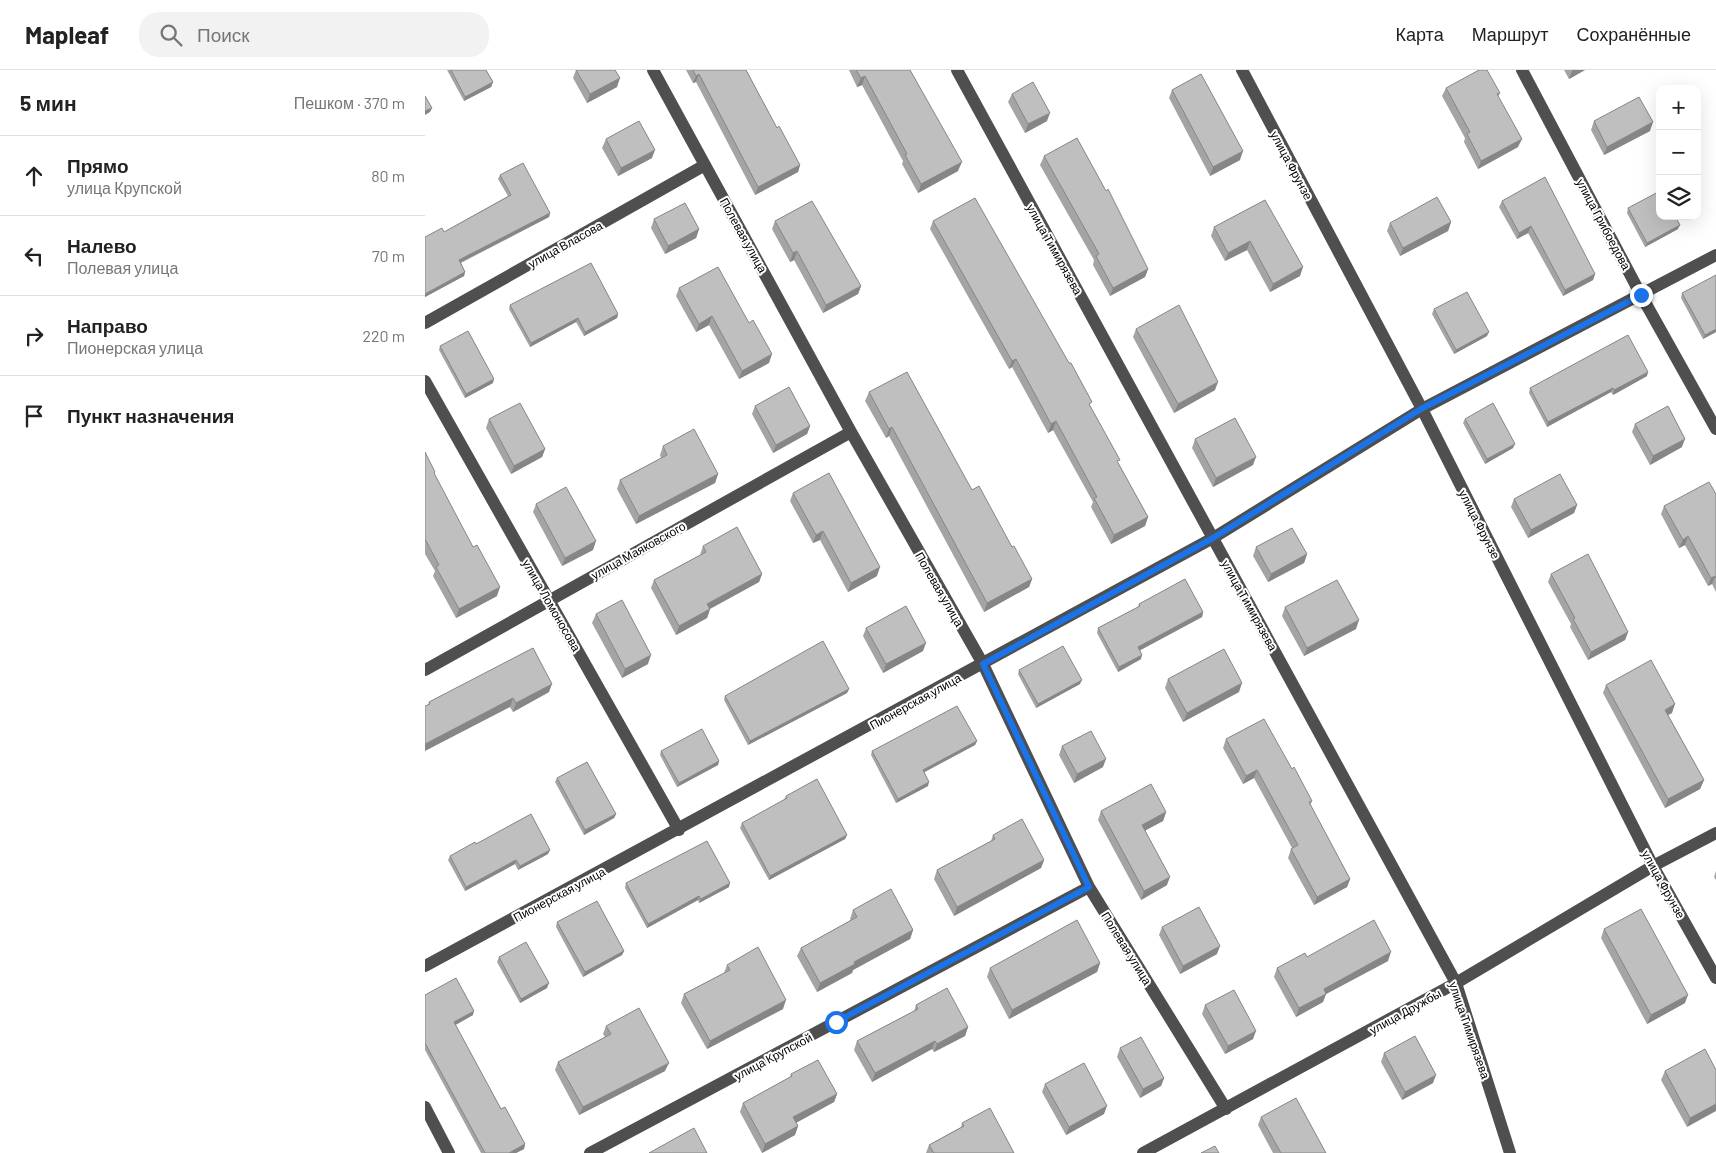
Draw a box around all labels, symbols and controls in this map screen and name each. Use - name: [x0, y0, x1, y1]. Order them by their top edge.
- search box: [139, 12, 489, 57]
- text: Mapleaf: [25, 20, 109, 49]
- icon: search: [157, 21, 185, 49]
- text: Поиск: [197, 23, 250, 46]
- text: Карта: [1396, 23, 1444, 45]
- text: Маршрут: [1472, 23, 1548, 45]
- text: Сохранённые: [1576, 23, 1691, 45]
- map controls: [1656, 85, 1701, 220]
- button: +: [1656, 85, 1701, 130]
- text: 5 мин: [20, 90, 77, 115]
- text: Пешком · 370 m: [294, 93, 405, 112]
- street label: улица Фрунзе: [1267, 128, 1316, 202]
- button: −: [1656, 130, 1701, 175]
- text: Прямо: [67, 154, 129, 177]
- icon: ahead: [20, 162, 48, 190]
- text: 80 m: [371, 166, 405, 185]
- button: layers: [1656, 175, 1701, 220]
- street label: улица Грибоедова: [1573, 176, 1634, 273]
- text: улица Крупской: [67, 178, 182, 197]
- street label: Полевая улица: [717, 195, 771, 276]
- street label: улица Тимирязева: [1023, 201, 1086, 298]
- street label: улица Власова: [525, 218, 605, 271]
- text: Налево: [67, 234, 137, 257]
- icon: left: [20, 242, 48, 270]
- text: 70 m: [372, 246, 405, 265]
- text: Полевая улица: [67, 258, 178, 277]
- route end: [1630, 284, 1653, 307]
- text: Направо: [67, 314, 148, 337]
- icon: right: [20, 322, 48, 350]
- text: 220 m: [362, 326, 405, 345]
- text: Пионерская улица: [67, 338, 203, 357]
- icon: arrive: [20, 402, 48, 430]
- text: Пункт назначения: [67, 404, 234, 427]
- street label: улица Фрунзе: [1456, 487, 1504, 562]
- street label: улица Маяковского: [588, 518, 688, 583]
- street label: Полевая улица: [912, 549, 967, 629]
- street label: улица Ломоносова: [519, 557, 584, 654]
- street label: улица Тимирязева: [1218, 557, 1281, 654]
- street label: Пионерская улица: [867, 670, 964, 733]
- street label: улица Фрунзе: [1639, 847, 1689, 921]
- street label: Пионерская улица: [511, 864, 608, 925]
- street label: Полевая улица: [1098, 909, 1155, 988]
- street label: улица Тимирязева: [1446, 980, 1493, 1081]
- street label: улица Дружбы: [1367, 986, 1444, 1037]
- route start: [825, 1011, 848, 1034]
- street label: улица Крупской: [732, 1030, 815, 1083]

